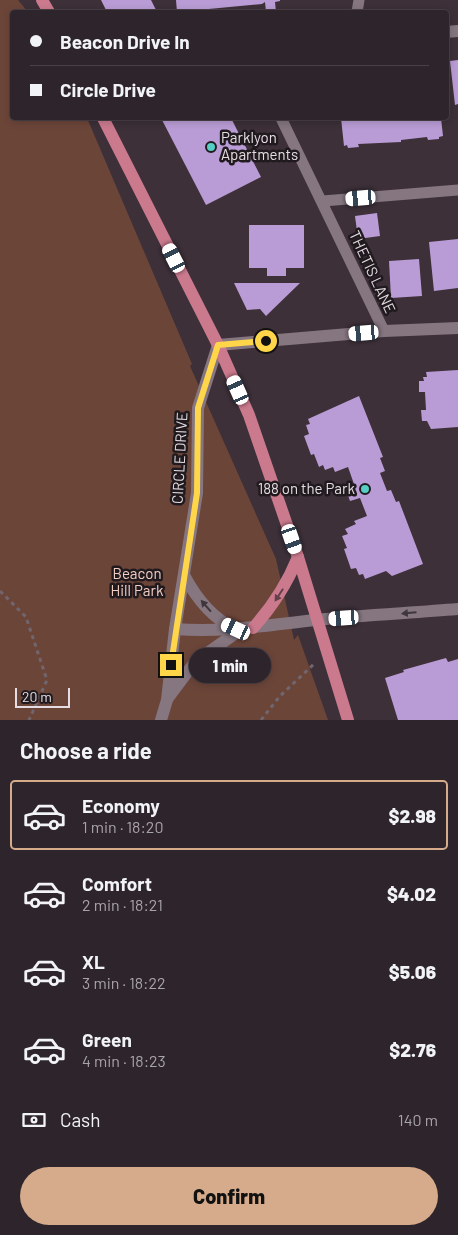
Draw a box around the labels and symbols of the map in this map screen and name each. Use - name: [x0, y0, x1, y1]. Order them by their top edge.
- place label: Parklyon Apartments: [221, 128, 298, 163]
- marker: Parklyon Apartments: [205, 141, 217, 153]
- car: [345, 189, 376, 207]
- street label: THETIS LANE: [346, 227, 400, 316]
- car: [160, 241, 187, 275]
- car: [348, 324, 379, 342]
- route start: [255, 330, 277, 352]
- car: [225, 373, 250, 407]
- street label: CIRCLE DRIVE: [168, 412, 190, 504]
- place label: 188 on the Park: [258, 479, 355, 497]
- marker: 188 on the Park: [359, 483, 371, 495]
- car: [280, 522, 303, 556]
- park label: Beacon Hill Park: [110, 564, 164, 599]
- one-way arrow: [275, 588, 284, 601]
- one-way arrow: [200, 600, 211, 613]
- car: [328, 609, 359, 627]
- one-way arrow: [401, 609, 417, 617]
- car: [219, 616, 252, 642]
- callout: 1 min: [188, 648, 271, 682]
- route end: [160, 654, 182, 676]
- scale bar: [15, 685, 70, 708]

